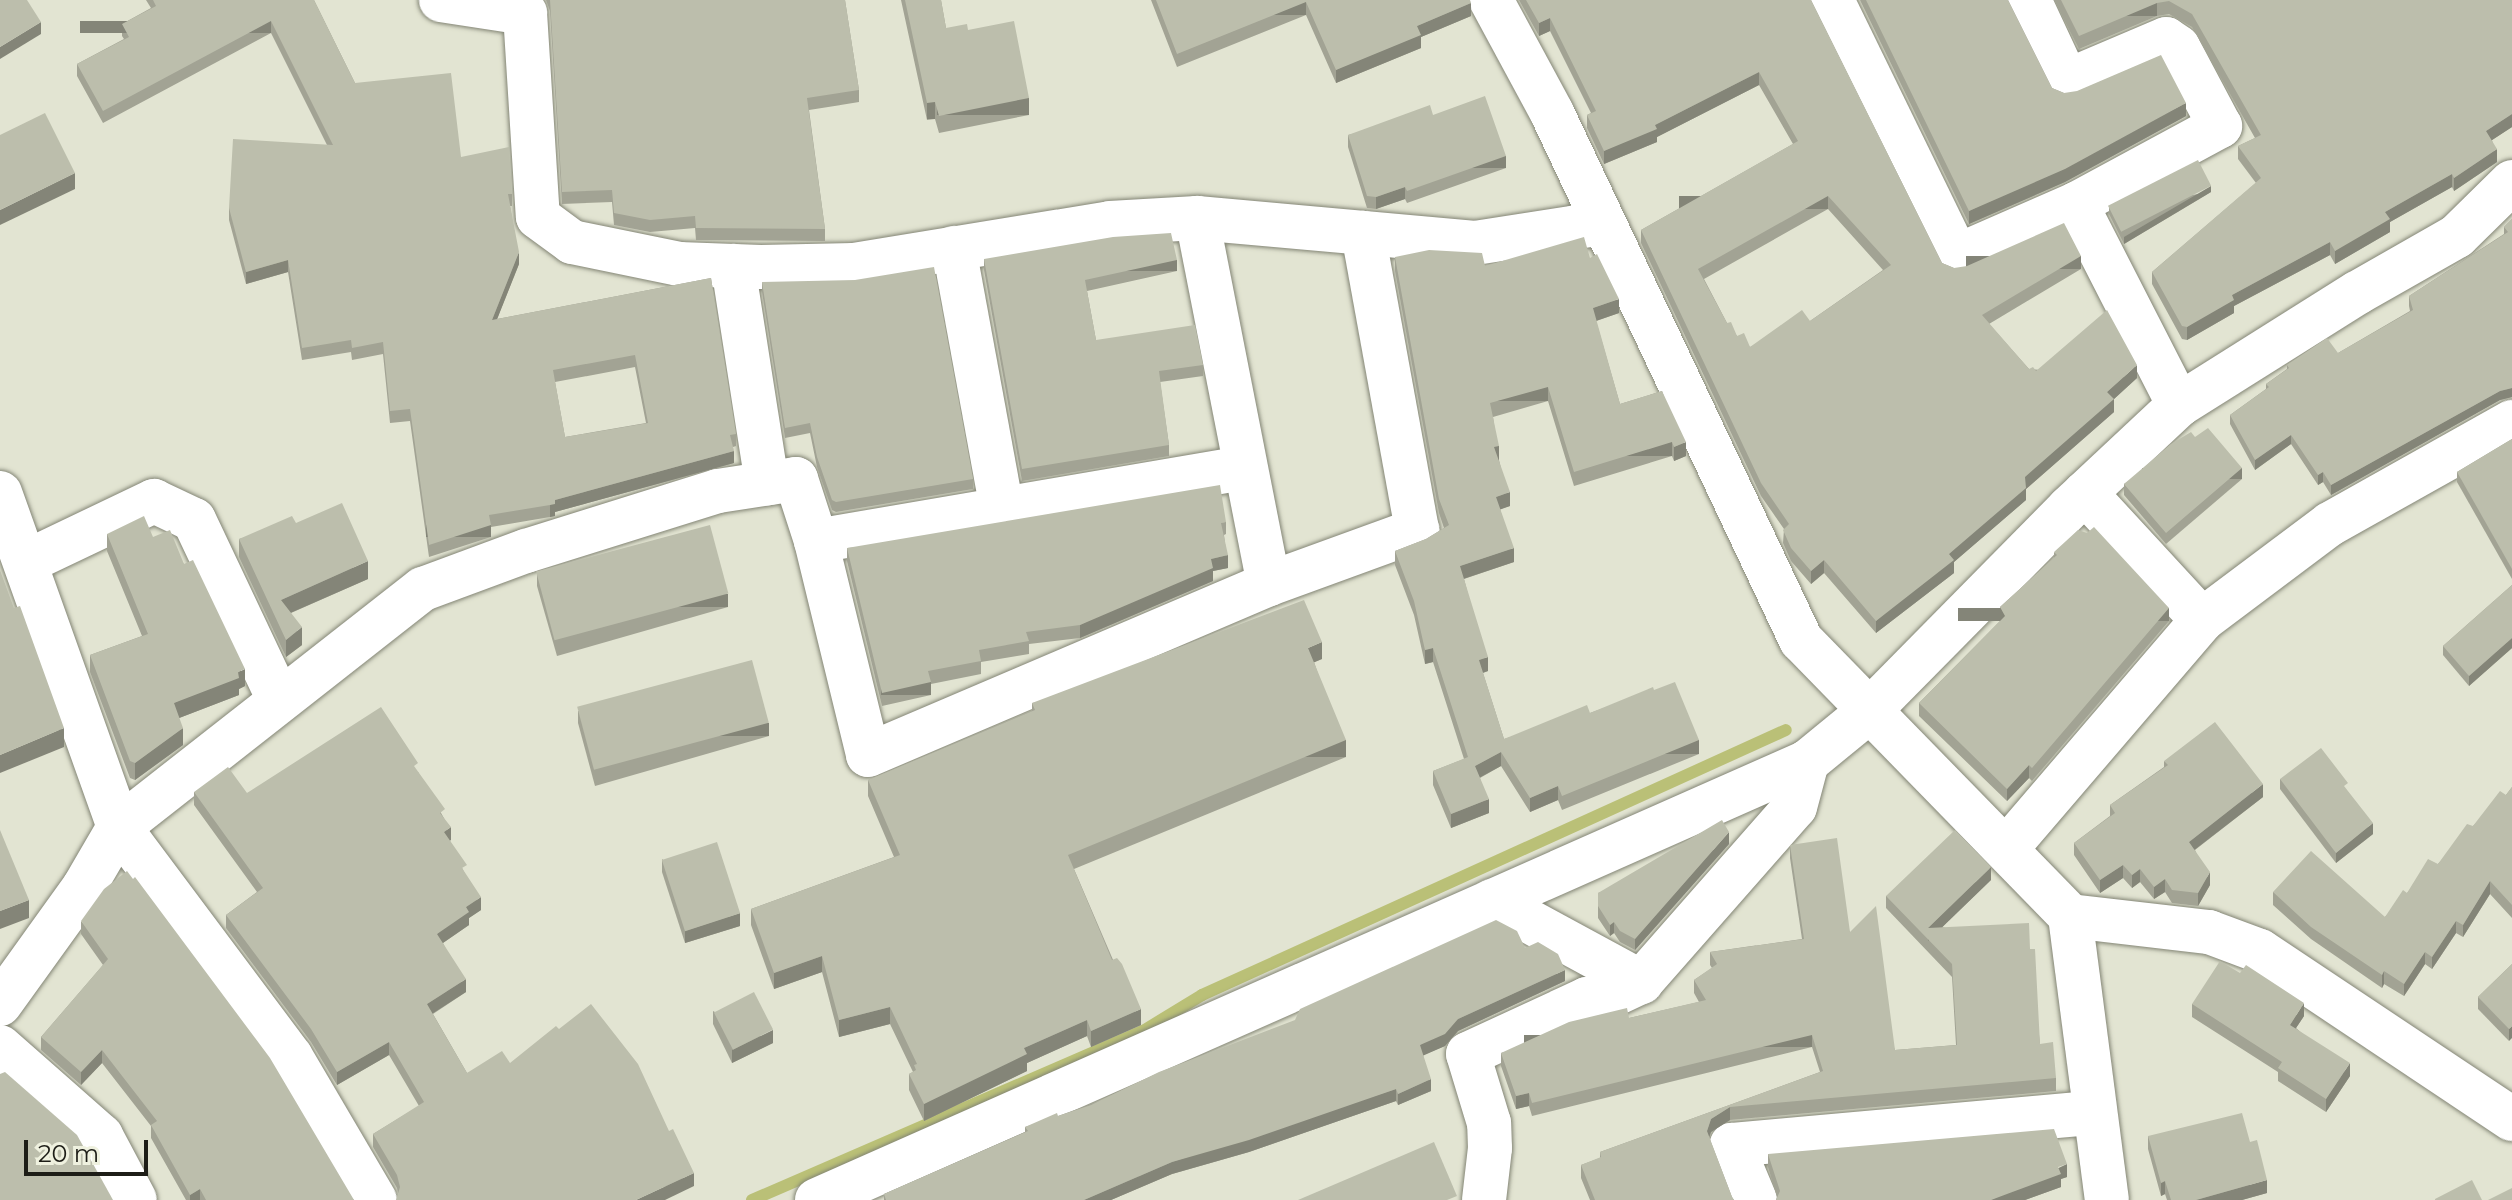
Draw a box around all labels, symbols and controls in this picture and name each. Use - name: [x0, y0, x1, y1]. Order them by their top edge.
- scale bar: [28, 1124, 152, 1174]
- text: 20 m: [38, 1139, 99, 1168]

